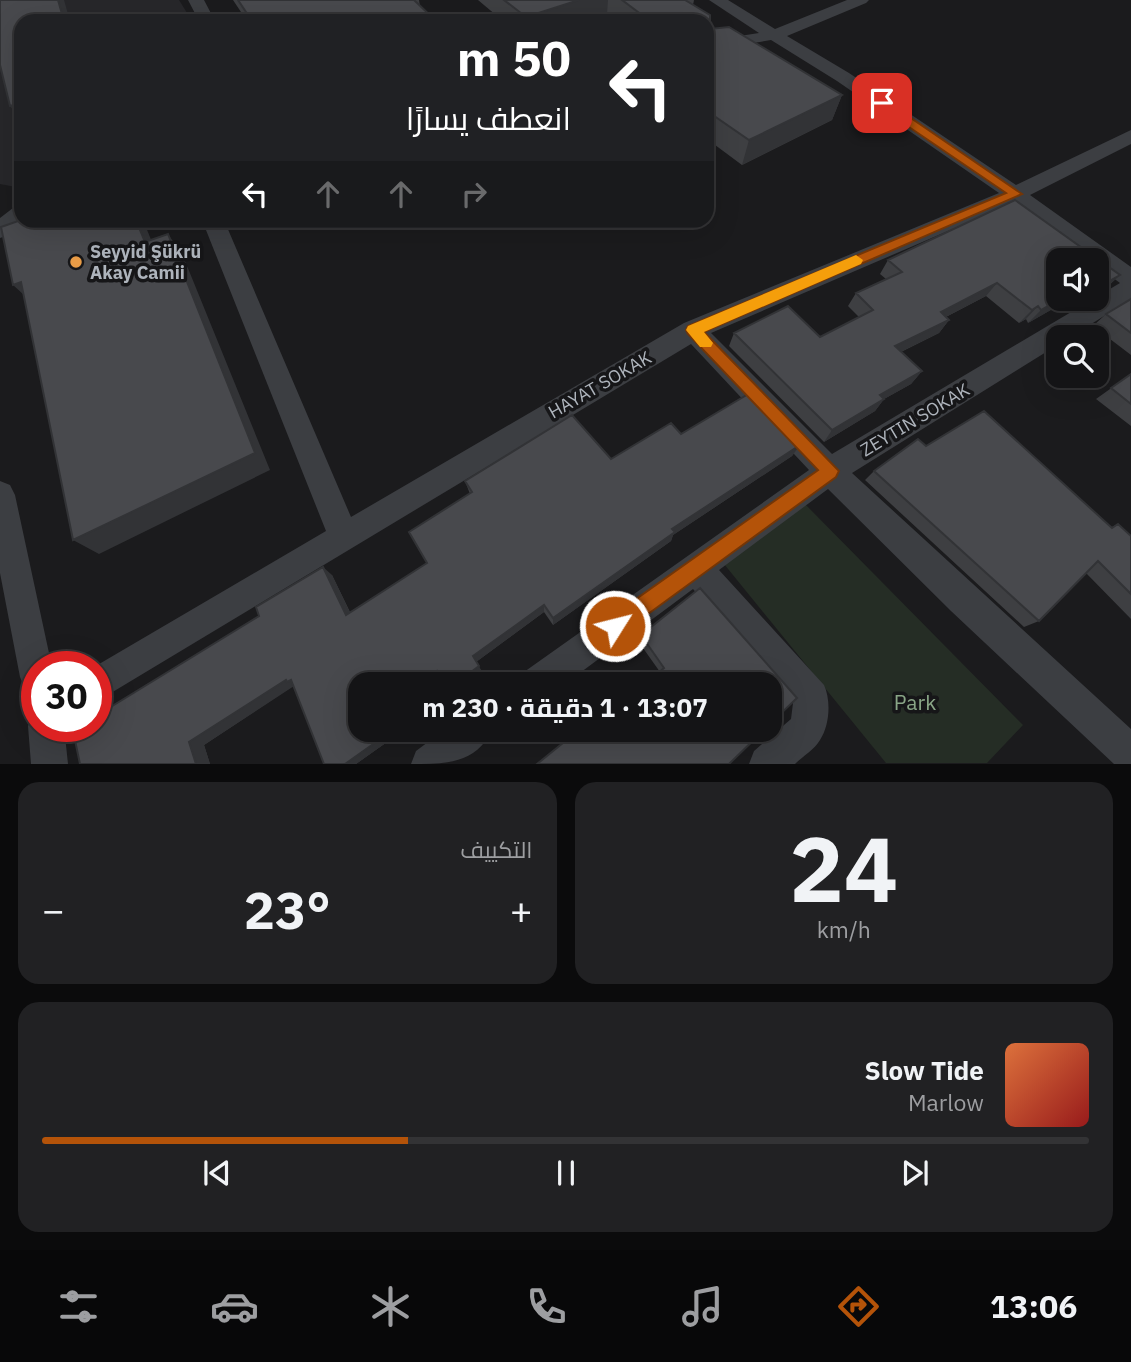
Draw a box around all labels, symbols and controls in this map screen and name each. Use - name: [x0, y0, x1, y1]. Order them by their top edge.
- text: 50 m: [457, 26, 571, 89]
- icon: left: [595, 42, 686, 133]
- pin: [852, 73, 912, 133]
- icon: arrive: [863, 84, 901, 122]
- text: انعطف يسارًا: [406, 97, 571, 139]
- icon: left: [236, 175, 274, 213]
- icon: ahead: [309, 175, 347, 213]
- icon: ahead: [382, 175, 420, 213]
- icon: right: [455, 175, 493, 213]
- place label: Seyyid Şükrü Akay Camii: [90, 240, 201, 284]
- map controls: [1046, 248, 1109, 388]
- button: sound: [1046, 248, 1109, 311]
- marker: Seyyid Şükrü Akay Camii: [68, 254, 84, 270]
- button: search: [1046, 325, 1109, 388]
- street label: HAYAT SOKAK: [544, 345, 656, 423]
- street label: ZEYTIN SOKAK: [856, 378, 974, 461]
- position arrow: [578, 589, 652, 663]
- speed limit sign: 30: [21, 651, 112, 742]
- park label: Park: [894, 688, 936, 716]
- text: 13:07 · 1 دقيقة · 230 m: [422, 690, 708, 724]
- text: 24: [789, 809, 898, 927]
- text: التكييف: [460, 834, 533, 864]
- text: 23°: [244, 876, 331, 943]
- text: −: [42, 885, 65, 934]
- text: +: [510, 885, 533, 934]
- text: km/h: [817, 914, 871, 944]
- text: Slow Tide: [864, 1053, 984, 1087]
- text: Marlow: [908, 1087, 984, 1117]
- icon: previous: [198, 1154, 236, 1192]
- icon: pause: [547, 1154, 585, 1192]
- icon: next: [896, 1154, 934, 1192]
- icon: filters: [54, 1282, 103, 1331]
- icon: car: [210, 1282, 259, 1331]
- icon: climate: [366, 1282, 415, 1331]
- icon: phone: [522, 1282, 571, 1331]
- icon: music: [678, 1282, 727, 1331]
- icon: directions: [834, 1282, 883, 1331]
- text: 13:06: [990, 1285, 1077, 1327]

